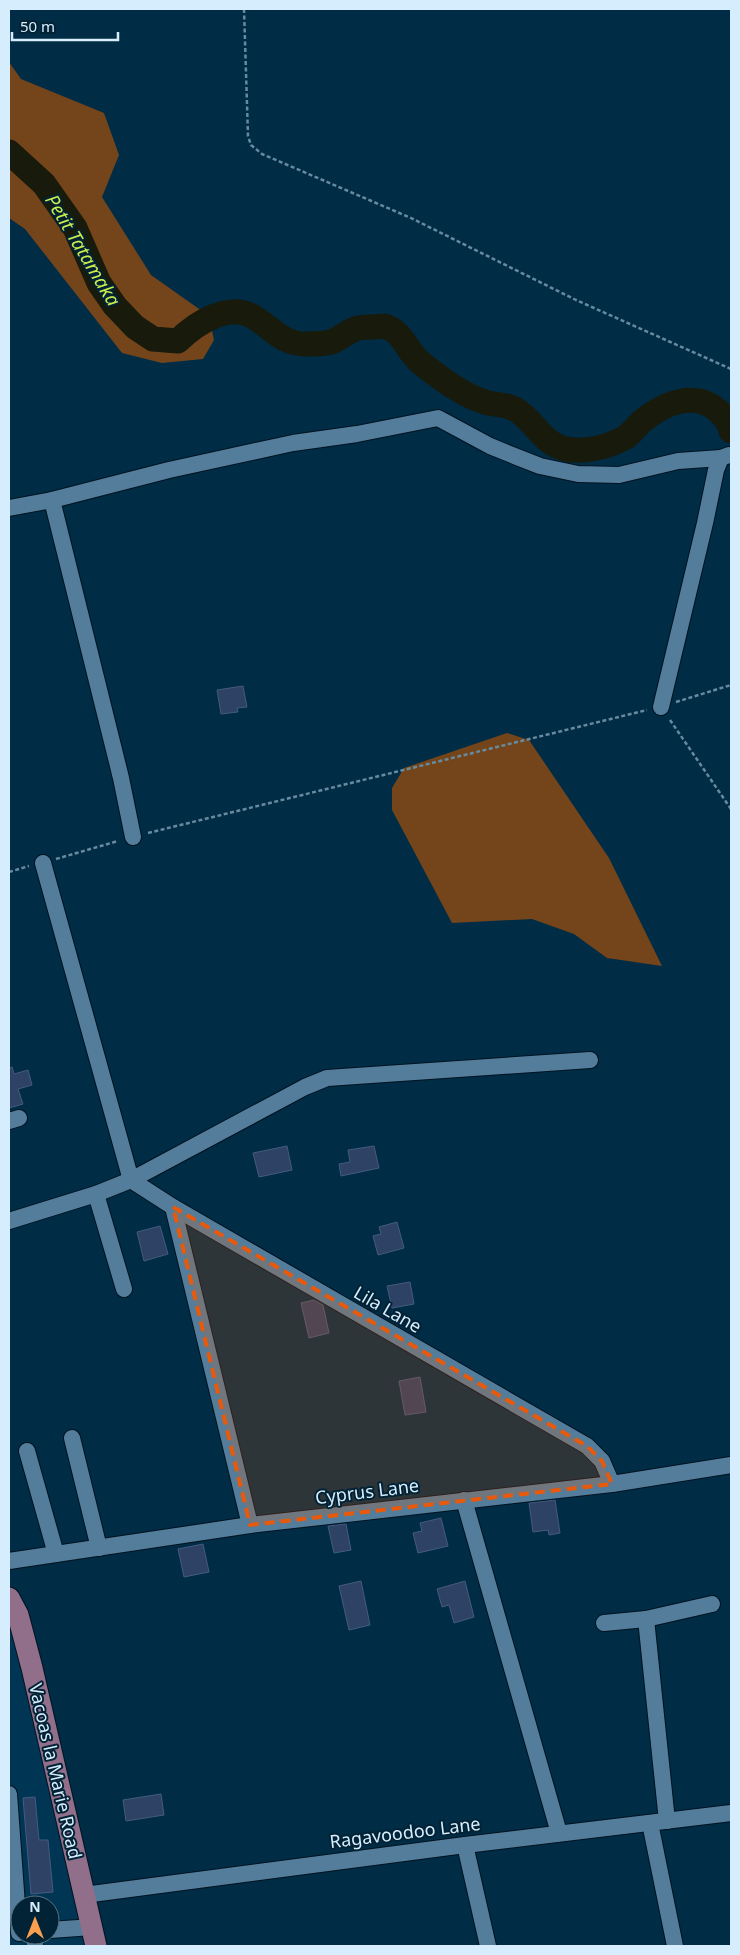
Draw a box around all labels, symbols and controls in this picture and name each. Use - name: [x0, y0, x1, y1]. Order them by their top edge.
- scale bar: [12, 10, 119, 42]
- text: 50 m: [20, 16, 55, 36]
- water label: Petit Tatamaka: [39, 189, 127, 311]
- street label: Lila Lane: [350, 1280, 426, 1338]
- street label: Cyprus Lane: [314, 1473, 420, 1509]
- street label: Vacoas la Marie Road: [24, 1681, 88, 1861]
- street label: Ragavoodoo Lane: [328, 1811, 482, 1853]
- north arrow: [10, 1895, 60, 1945]
- text: N: [29, 1897, 41, 1916]

